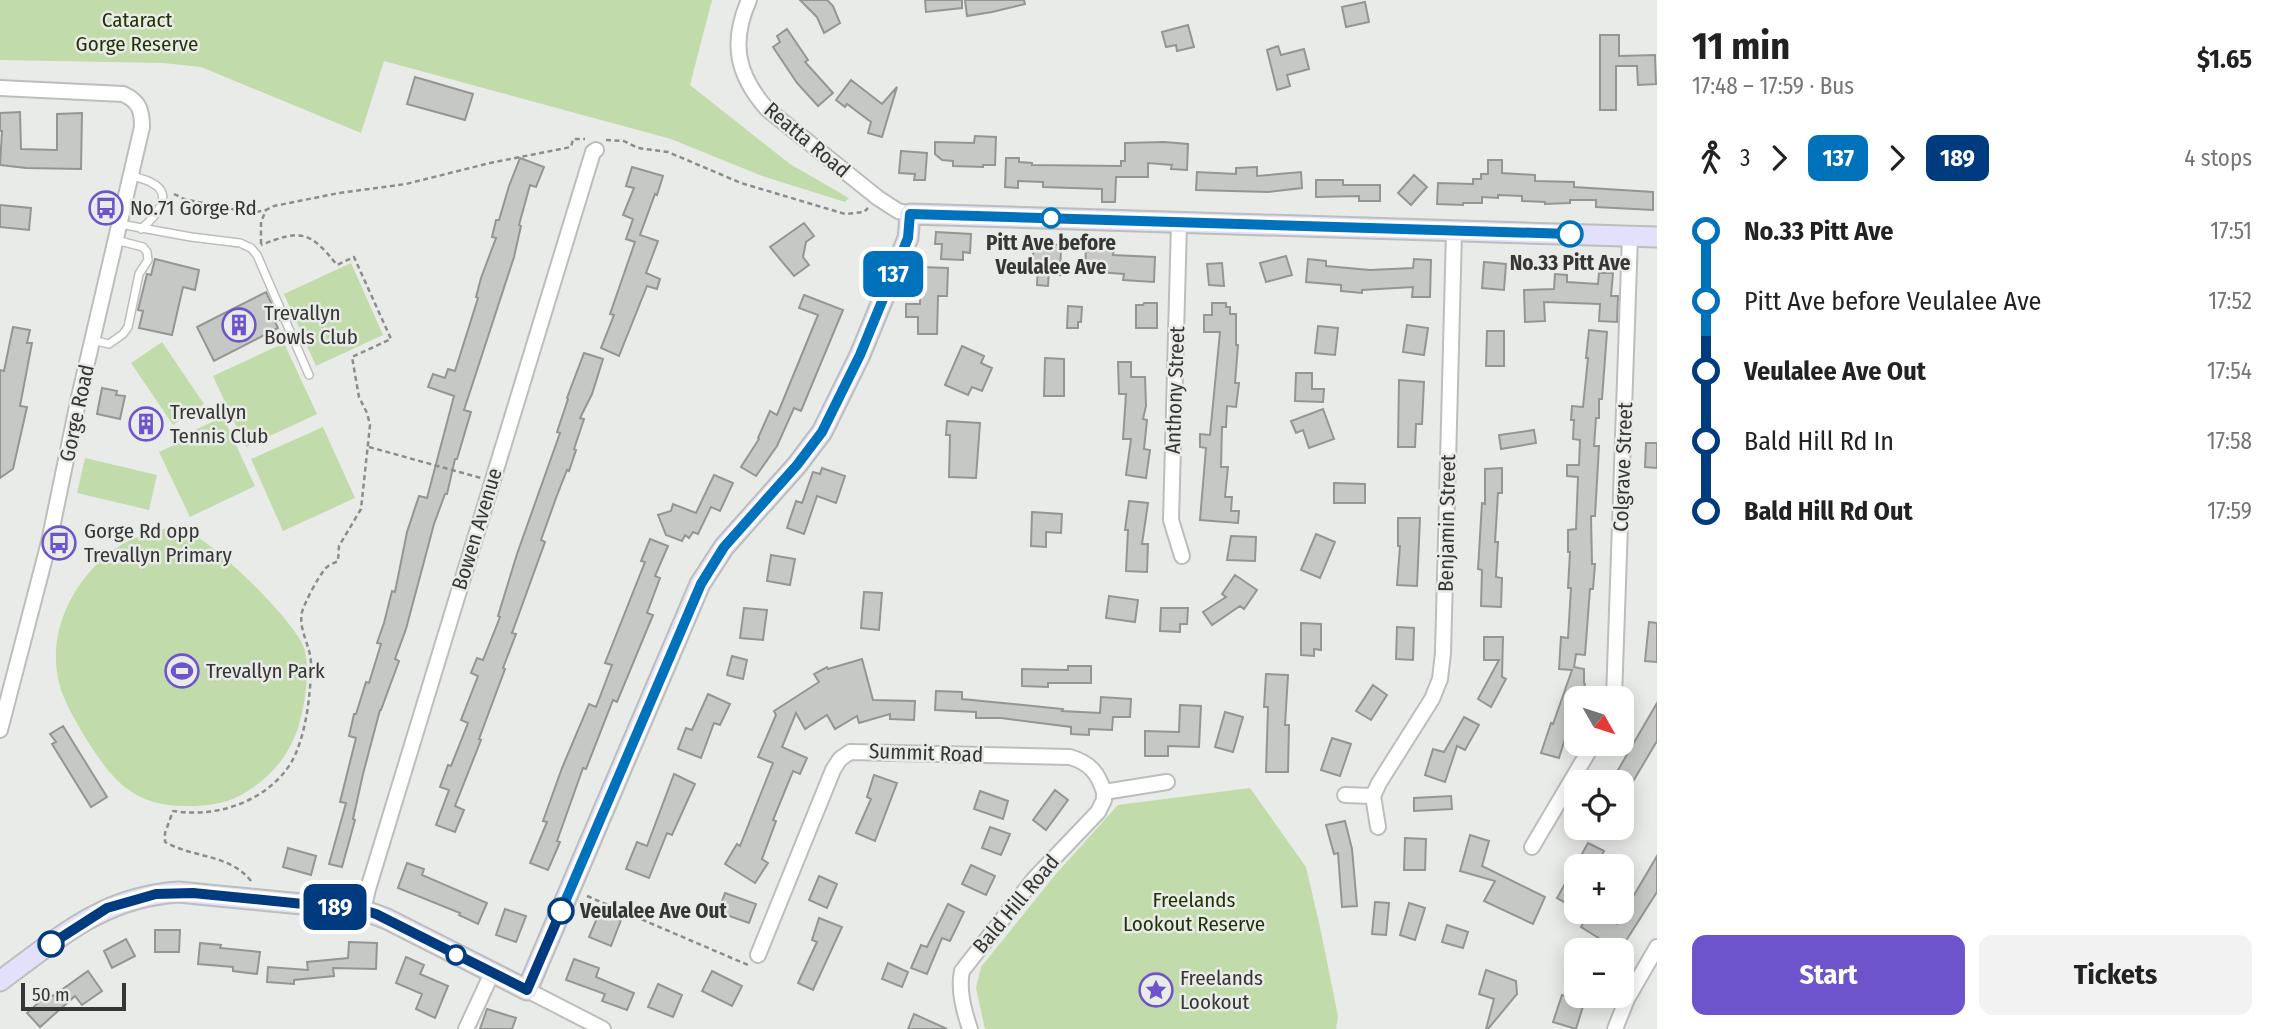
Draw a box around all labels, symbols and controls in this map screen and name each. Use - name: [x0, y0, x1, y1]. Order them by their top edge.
- park label: Cataract Gorge Reserve: [76, 7, 198, 57]
- text: 11 min: [1692, 23, 1790, 69]
- text: $1.65: [2197, 44, 2252, 75]
- text: 17:48 – 17:59 · Bus: [1692, 72, 1854, 100]
- street label: Reatta Road: [759, 97, 855, 183]
- icon: walk: [1692, 139, 1730, 177]
- icon: forward: [1760, 139, 1798, 177]
- icon: forward: [1878, 139, 1916, 177]
- text: 3: [1740, 144, 1750, 172]
- text: 137: [1822, 144, 1854, 172]
- text: 189: [1940, 144, 1975, 172]
- text: 4 stops: [2184, 144, 2252, 172]
- bus stop icon: No.71 Gorge Rd: [87, 189, 125, 227]
- place label: No.71 Gorge Rd: [130, 195, 257, 221]
- marker: Pitt Ave before Veulalee Ave: [1041, 208, 1061, 228]
- text: No.33 Pitt Ave: [1744, 216, 1893, 247]
- text: 17:51: [2210, 217, 2252, 245]
- marker: No.33 Pitt Ave: [1557, 221, 1583, 247]
- place label: Pitt Ave before Veulalee Ave: [986, 230, 1116, 280]
- place label: No.33 Pitt Ave: [1510, 250, 1631, 276]
- line badge: 137: [853, 251, 933, 297]
- text: 137: [877, 260, 909, 288]
- text: Pitt Ave before Veulalee Ave: [1744, 286, 2041, 317]
- text: 17:52: [2208, 287, 2252, 315]
- place label: Trevallyn Bowls Club: [264, 300, 358, 350]
- building icon: Trevallyn Bowls Club: [220, 306, 258, 344]
- street label: Anthony Street: [1160, 325, 1190, 454]
- text: Veulalee Ave Out: [1744, 356, 1926, 387]
- text: 17:54: [2207, 357, 2252, 385]
- street label: Gorge Road: [54, 362, 100, 464]
- place label: Trevallyn Tennis Club: [170, 399, 268, 449]
- street label: Colgrave Street: [1608, 402, 1638, 532]
- building icon: Trevallyn Tennis Club: [127, 405, 165, 443]
- text: Bald Hill Rd In: [1744, 426, 1894, 457]
- text: 17:58: [2207, 427, 2252, 455]
- street label: Benjamin Street: [1433, 454, 1461, 592]
- street label: Bowen Avenue: [446, 465, 508, 593]
- text: Bald Hill Rd Out: [1744, 496, 1913, 527]
- text: 17:59: [2207, 497, 2252, 525]
- place label: Gorge Rd opp Trevallyn Primary: [84, 518, 232, 568]
- bus stop icon: Gorge Rd opp Trevallyn Primary: [40, 524, 78, 562]
- sports icon: Trevallyn Park: [163, 652, 201, 690]
- place label: Trevallyn Park: [206, 658, 325, 684]
- north arrow: [1564, 686, 1634, 756]
- map controls: [1564, 686, 1634, 1008]
- street label: Summit Road: [868, 738, 984, 768]
- button: locate: [1564, 770, 1634, 840]
- street label: Bald Hill Road: [967, 849, 1065, 959]
- button: +: [1564, 854, 1634, 924]
- line badge: 189: [295, 884, 375, 930]
- park label: Freelands Lookout Reserve: [1123, 887, 1265, 937]
- text: 189: [318, 893, 352, 921]
- marker: Veulalee Ave Out: [548, 898, 574, 924]
- place label: Veulalee Ave Out: [579, 898, 727, 924]
- unlabelled marker: [38, 931, 64, 957]
- button: Start: [1692, 935, 1965, 1015]
- button: Tickets: [1979, 935, 2252, 1015]
- button: −: [1564, 938, 1634, 1008]
- unlabelled marker: [446, 945, 466, 965]
- place label: Freelands Lookout: [1180, 965, 1263, 1015]
- place icon: Freelands Lookout: [1137, 971, 1175, 1009]
- scale bar: [21, 980, 126, 1012]
- text: 50 m: [32, 983, 70, 1006]

